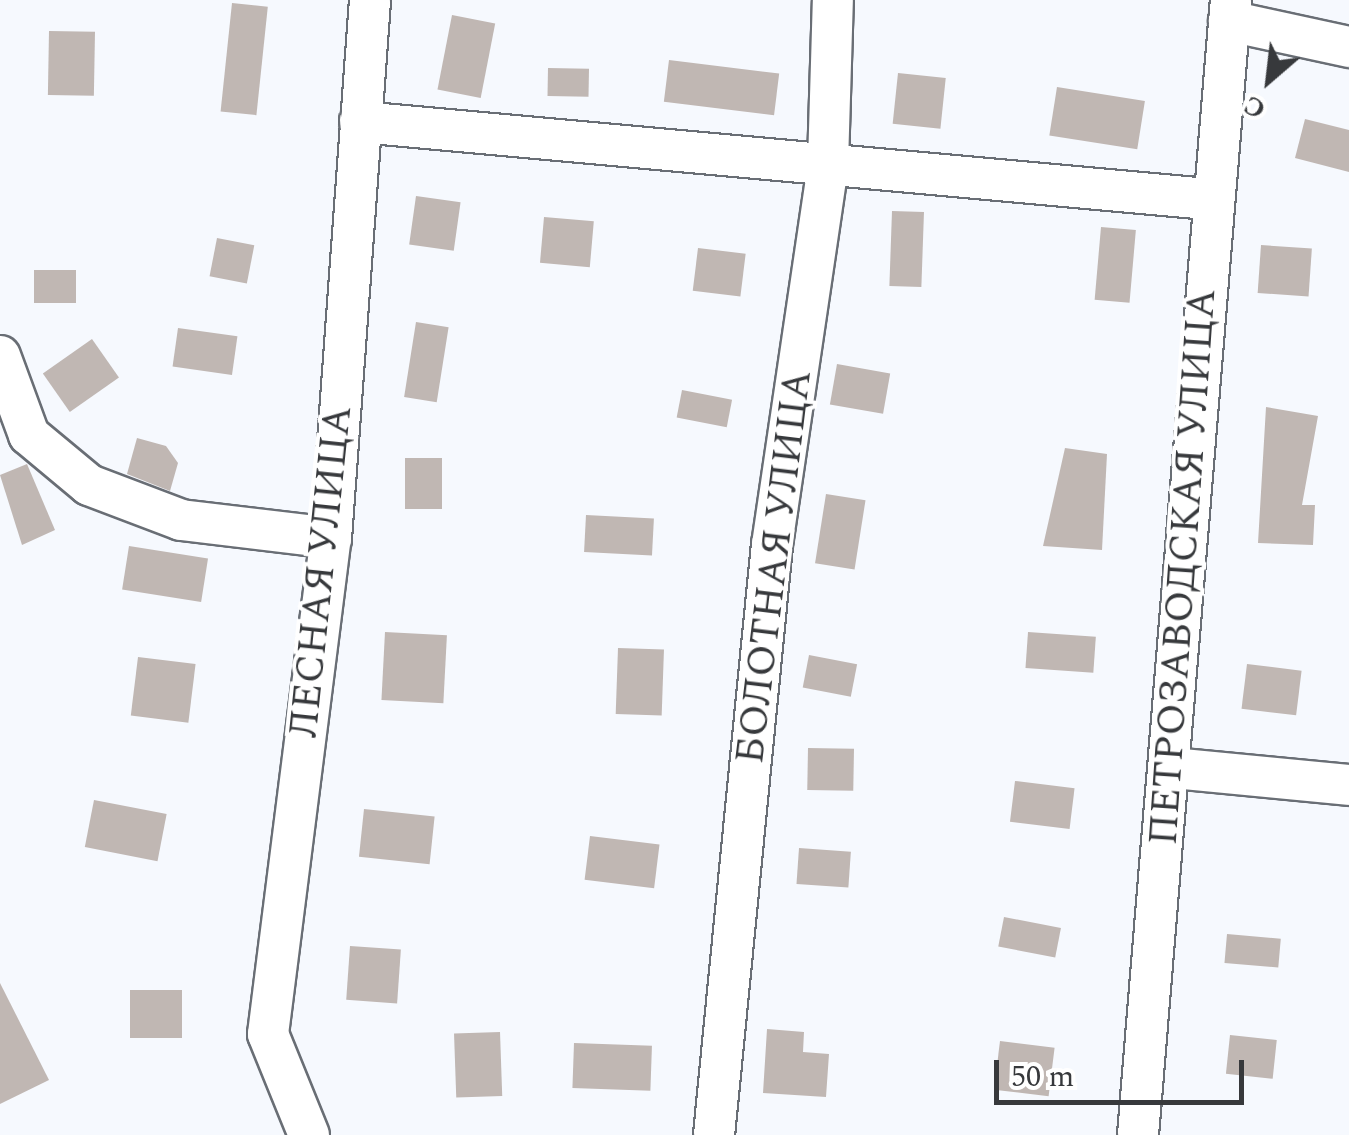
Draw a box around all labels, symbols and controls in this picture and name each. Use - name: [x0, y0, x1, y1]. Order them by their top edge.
- north arrow: [1219, 30, 1319, 130]
- text: С: [1236, 83, 1274, 131]
- street label: ПЕТРОЗАВОДСКАЯ УЛИЦА: [1141, 287, 1227, 847]
- street label: БОЛОТНАЯ УЛИЦА: [727, 367, 823, 767]
- street label: ЛЕСНАЯ УЛИЦА: [281, 403, 363, 741]
- scale bar: [999, 1040, 1249, 1102]
- text: 50 m: [1011, 1054, 1074, 1100]

